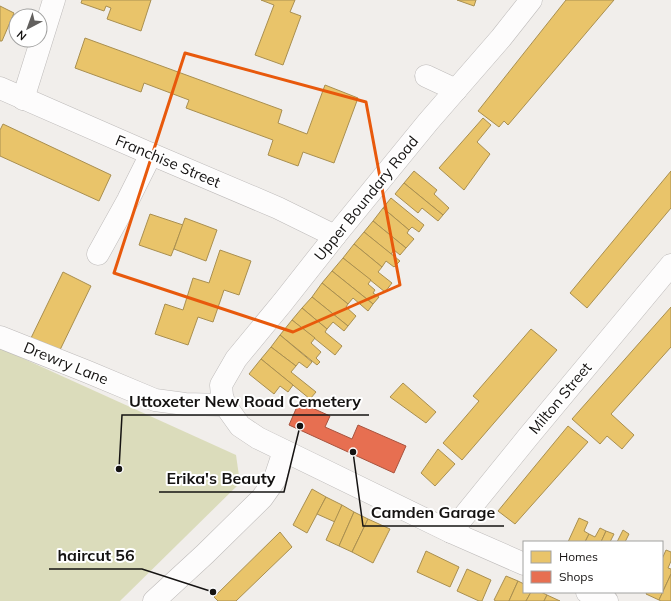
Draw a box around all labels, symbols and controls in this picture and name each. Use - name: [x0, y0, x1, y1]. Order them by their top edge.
- north arrow: [8, 8, 48, 48]
- text: N: [14, 28, 29, 44]
- street label: Franchise Street: [113, 130, 223, 192]
- street label: Upper Boundary Road: [310, 132, 422, 264]
- street label: Drewry Lane: [21, 337, 111, 389]
- street label: Milton Street: [524, 358, 596, 438]
- callout: Uttoxeter New Road Cemetery: [122, 387, 369, 415]
- text: Uttoxeter New Road Cemetery: [129, 391, 361, 411]
- callout: Erika's Beauty: [159, 464, 284, 492]
- text: Erika's Beauty: [166, 468, 276, 488]
- callout: Camden Garage: [363, 498, 504, 526]
- text: Camden Garage: [371, 502, 495, 522]
- callout: haircut 56: [49, 541, 142, 569]
- legend: [523, 541, 663, 593]
- text: haircut 56: [57, 545, 135, 565]
- text: Homes: [559, 549, 598, 564]
- text: Shops: [559, 569, 594, 584]

